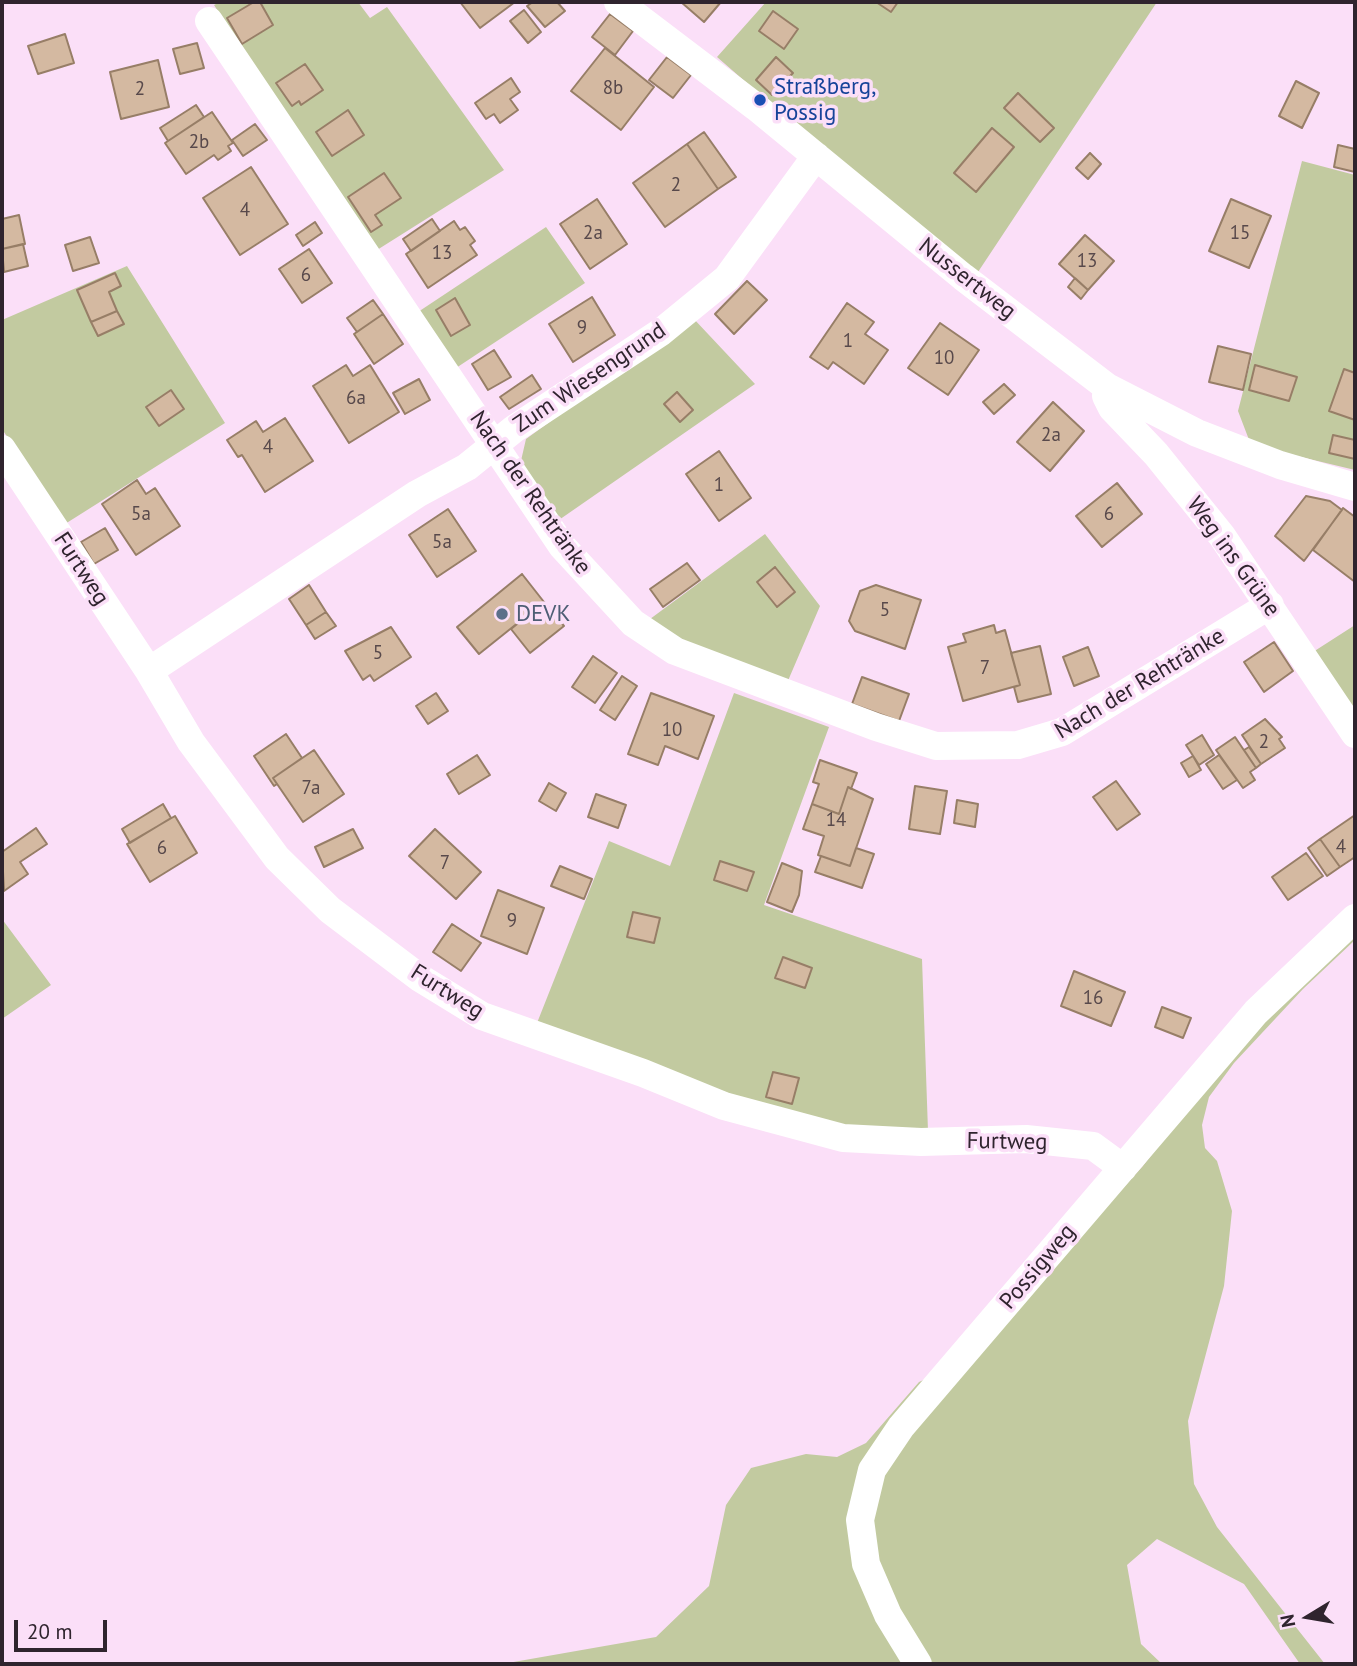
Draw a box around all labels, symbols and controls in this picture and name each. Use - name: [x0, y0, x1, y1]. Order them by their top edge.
- place label: Straßberg, Possig: [774, 73, 876, 127]
- house number: 8b: [603, 78, 623, 100]
- house number: 2: [135, 79, 145, 101]
- marker: Straßberg, Possig: [752, 92, 768, 108]
- house number: 2b: [189, 132, 209, 154]
- house number: 2: [671, 175, 681, 197]
- house number: 4: [240, 200, 250, 222]
- house number: 2a: [583, 223, 603, 245]
- house number: 15: [1230, 223, 1250, 245]
- street label: Nussertweg: [913, 233, 1021, 325]
- house number: 13: [432, 243, 452, 265]
- house number: 13: [1077, 251, 1097, 273]
- house number: 6: [301, 265, 311, 287]
- street label: Zum Wiesengrund: [509, 317, 671, 439]
- house number: 9: [577, 318, 587, 340]
- house number: 1: [843, 331, 853, 353]
- house number: 10: [934, 348, 954, 370]
- house number: 6a: [346, 388, 366, 410]
- street label: Nach der Rehtränke: [463, 406, 597, 580]
- house number: 2a: [1041, 425, 1061, 447]
- house number: 4: [263, 437, 273, 459]
- house number: 1: [714, 475, 724, 497]
- street label: Weg ins Grüne: [1180, 492, 1286, 622]
- house number: 5a: [131, 504, 151, 526]
- house number: 6: [1104, 504, 1114, 526]
- street label: Furtweg: [47, 528, 115, 610]
- house number: 5a: [432, 532, 452, 554]
- place label: DEVK: [516, 600, 570, 628]
- house number: 5: [880, 600, 890, 622]
- marker: DEVK: [494, 606, 510, 622]
- street label: Nach der Rehtränke: [1050, 623, 1230, 745]
- house number: 5: [373, 643, 383, 665]
- house number: 7: [980, 658, 990, 680]
- house number: 10: [662, 720, 682, 742]
- house number: 2: [1259, 732, 1269, 754]
- house number: 7a: [302, 778, 320, 800]
- house number: 14: [826, 810, 846, 832]
- house number: 4: [1336, 837, 1346, 859]
- house number: 6: [157, 838, 167, 860]
- house number: 7: [440, 853, 450, 875]
- house number: 9: [507, 911, 517, 933]
- street label: Furtweg: [405, 959, 489, 1025]
- house number: 16: [1083, 988, 1103, 1010]
- street label: Furtweg: [966, 1127, 1048, 1157]
- street label: Possigweg: [994, 1219, 1082, 1315]
- north arrow: [1273, 1582, 1343, 1652]
- scale bar: [18, 1606, 110, 1650]
- text: N: [1274, 1613, 1300, 1629]
- text: 20 m: [27, 1618, 73, 1645]

